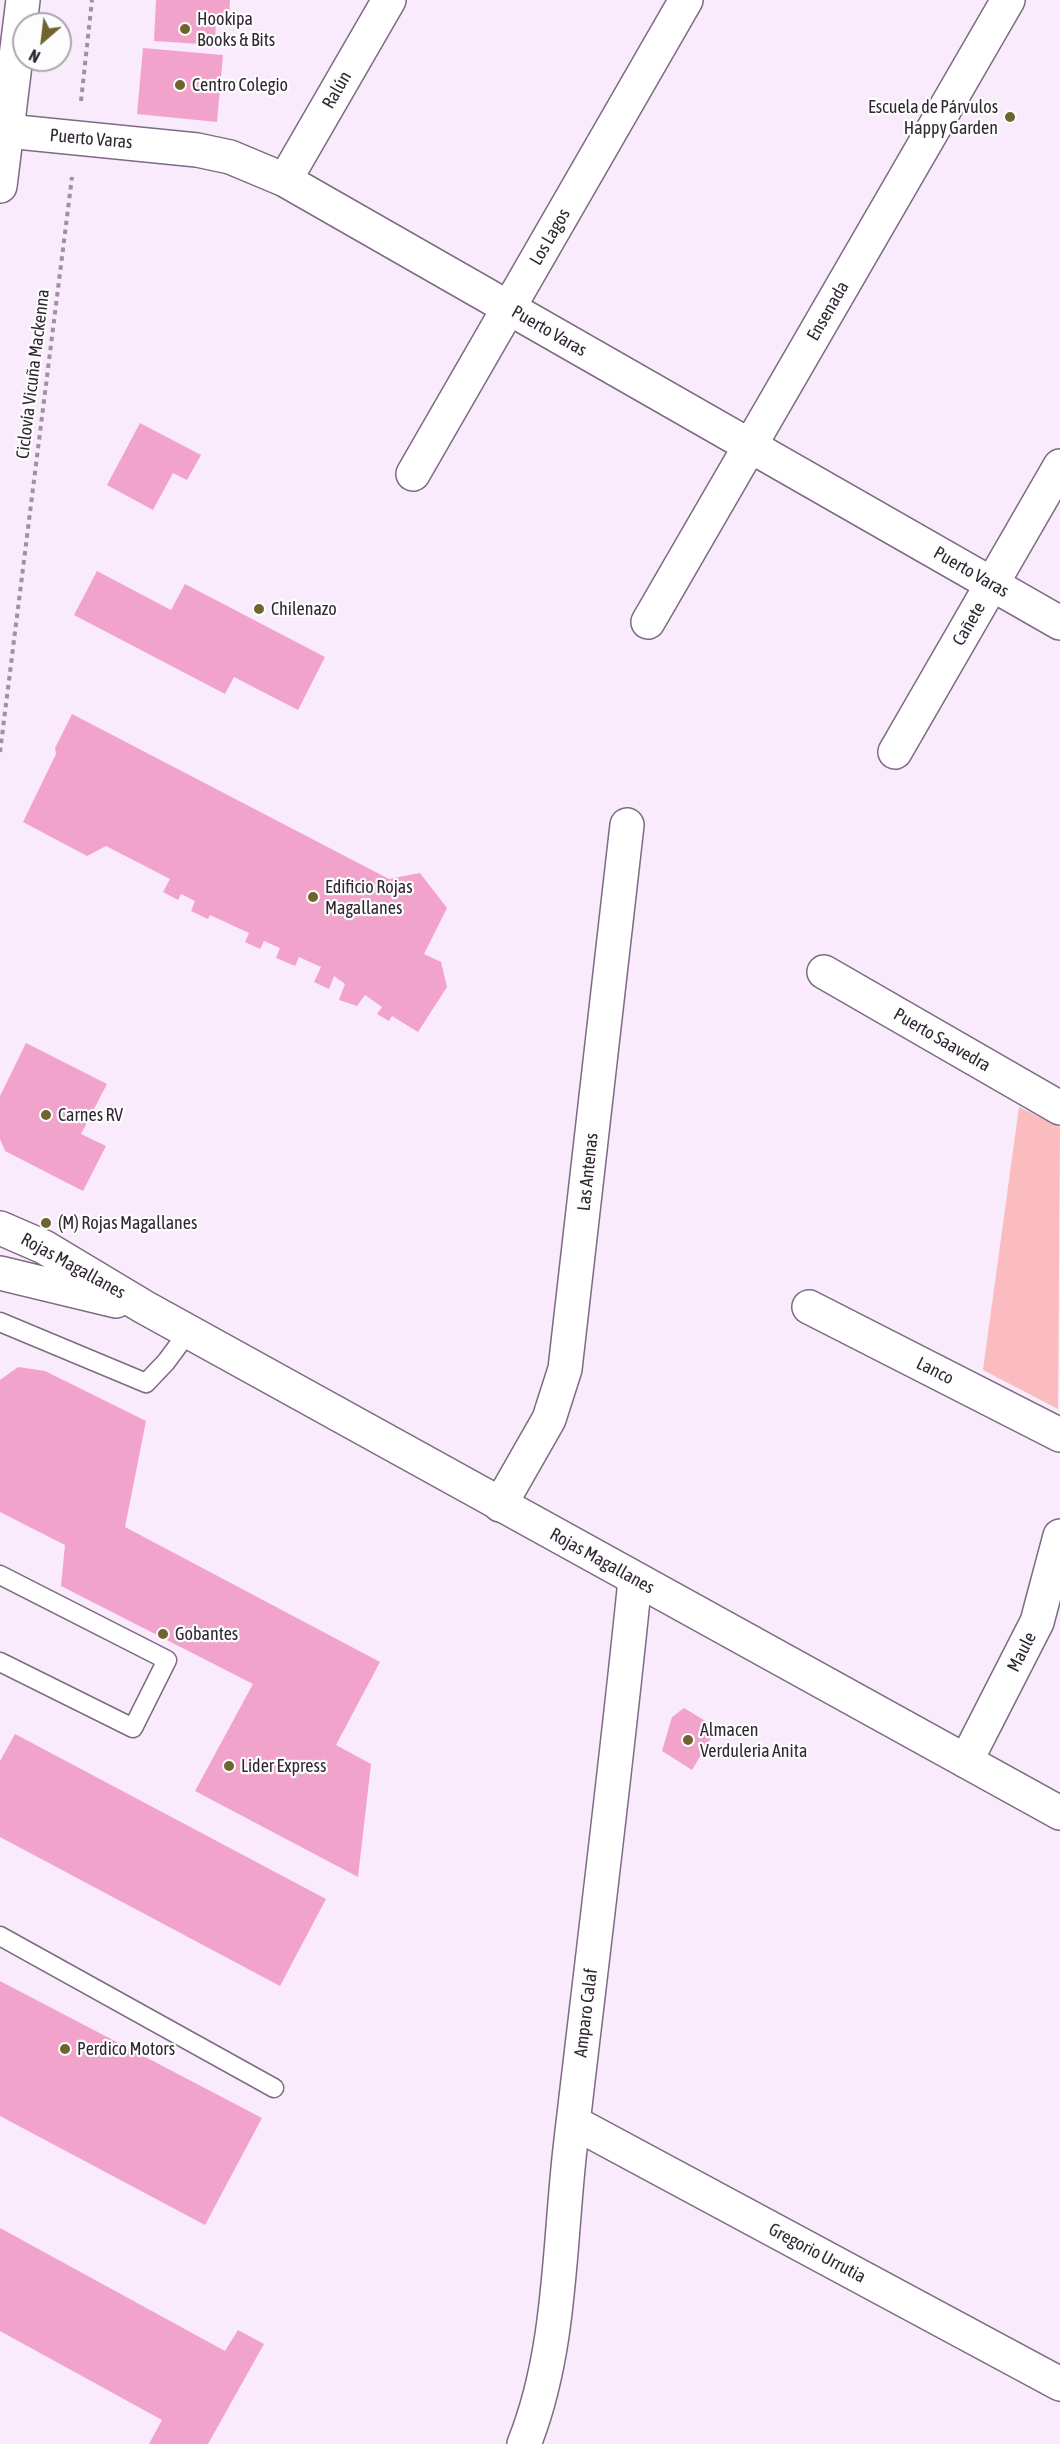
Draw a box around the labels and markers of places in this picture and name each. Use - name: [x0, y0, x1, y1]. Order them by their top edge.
- place label: Hookipa Books & Bits: [197, 8, 275, 50]
- marker: Hookipa Books & Bits: [178, 22, 192, 36]
- place label: Centro Colegio: [192, 74, 288, 96]
- marker: Centro Colegio: [173, 78, 187, 92]
- place label: Escuela de Párvulos Happy Garden: [868, 96, 998, 138]
- marker: Escuela de Párvulos Happy Garden: [1003, 110, 1017, 124]
- place label: Chilenazo: [271, 598, 337, 620]
- marker: Chilenazo: [252, 602, 266, 616]
- place label: Edificio Rojas Magallanes: [325, 876, 412, 918]
- marker: Edificio Rojas Magallanes: [306, 890, 320, 904]
- place label: Carnes RV: [58, 1104, 123, 1126]
- marker: Carnes RV: [39, 1108, 53, 1122]
- place label: (M) Rojas Magallanes: [58, 1212, 197, 1234]
- marker: (M) Rojas Magallanes: [39, 1216, 53, 1230]
- place label: Gobantes: [175, 1623, 238, 1645]
- marker: Gobantes: [156, 1627, 170, 1641]
- place label: Almacen Verduleria Anita: [700, 1719, 807, 1762]
- marker: Almacen Verduleria Anita: [681, 1733, 695, 1747]
- place label: Lider Express: [241, 1755, 326, 1777]
- marker: Lider Express: [222, 1759, 236, 1773]
- place label: Perdico Motors: [77, 2038, 175, 2060]
- marker: Perdico Motors: [58, 2042, 72, 2056]

